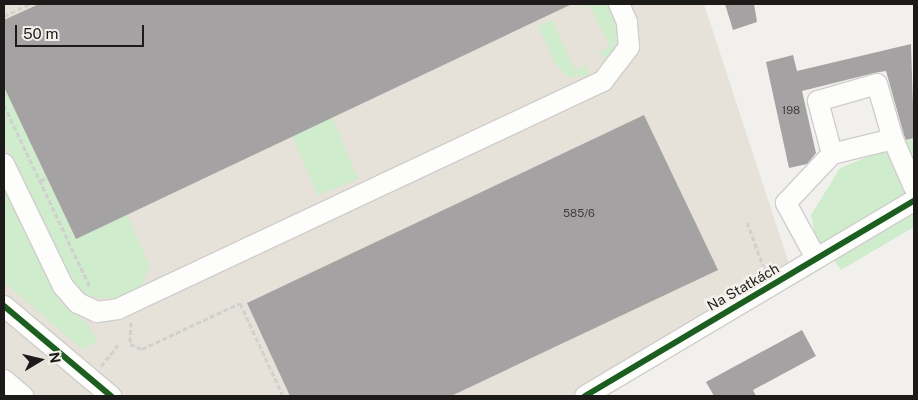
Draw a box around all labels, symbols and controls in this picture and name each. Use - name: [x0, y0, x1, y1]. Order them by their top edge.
- scale bar: [18, 15, 146, 47]
- text: 50 m: [23, 25, 58, 42]
- house number: 198: [782, 103, 800, 117]
- house number: 585/6: [563, 206, 595, 220]
- street label: Na Statkách: [704, 260, 782, 314]
- north arrow: [15, 335, 65, 385]
- text: N: [46, 351, 64, 364]

